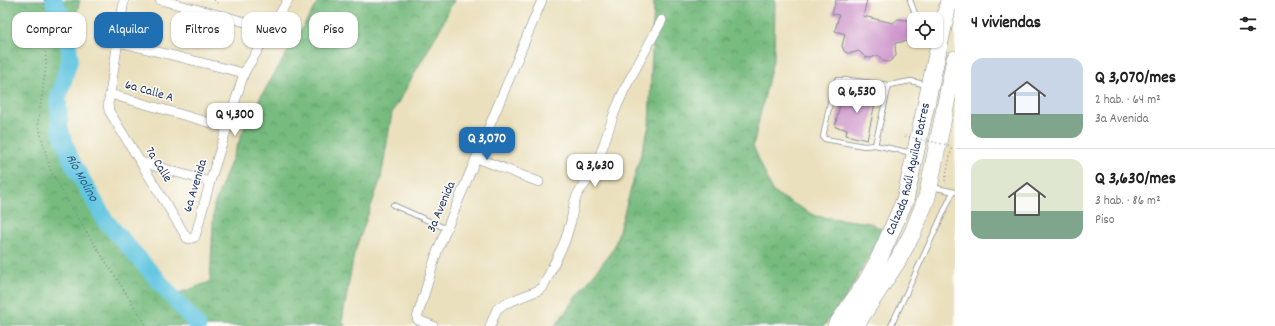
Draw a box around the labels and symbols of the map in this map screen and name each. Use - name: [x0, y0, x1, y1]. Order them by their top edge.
- street label: 6a Calle A: [122, 76, 176, 108]
- pin: Q 6,530: [820, 80, 894, 114]
- street label: Calzada Raúl Aguilar Batres: [881, 101, 936, 238]
- pin: Q 4,300: [198, 103, 272, 137]
- pin: Q 3,070: [450, 127, 524, 161]
- street label: 7a Calle: [140, 144, 176, 187]
- water label: Río Molino: [60, 152, 103, 206]
- pin: Q 3,630: [558, 154, 632, 188]
- street label: 6a Avenida: [179, 156, 213, 215]
- street label: 3a Avenida: [423, 178, 462, 235]

